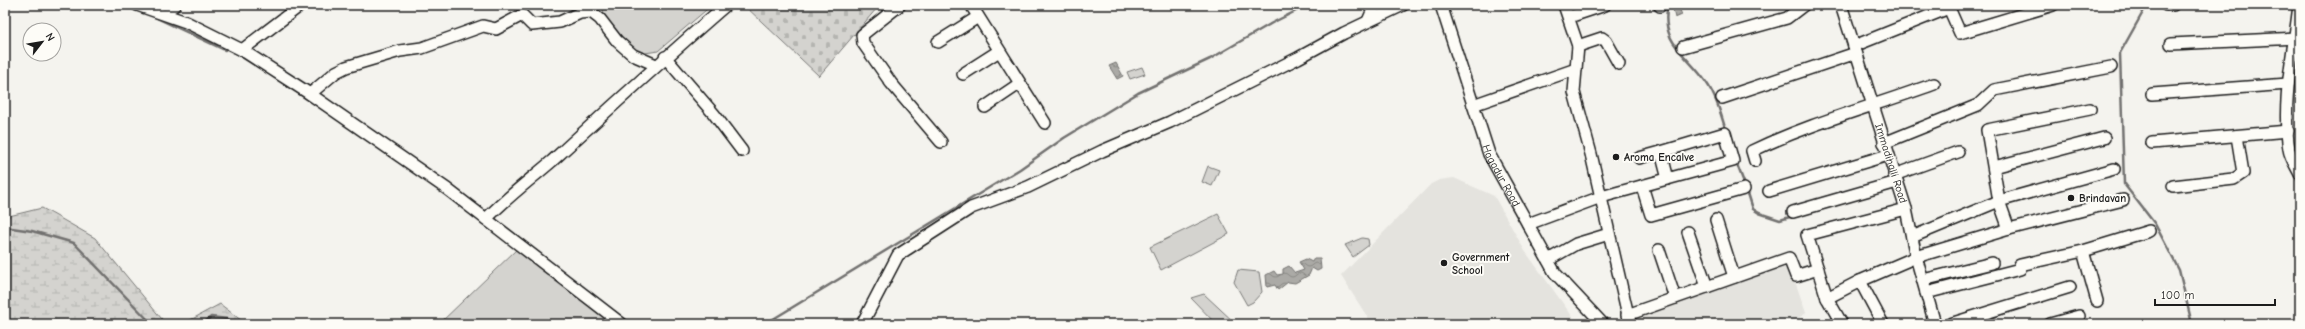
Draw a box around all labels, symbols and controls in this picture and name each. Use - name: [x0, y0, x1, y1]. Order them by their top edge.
- north arrow: [22, 22, 62, 62]
- text: N: [43, 31, 58, 44]
- street label: Immadihalli Road: [1872, 122, 1910, 205]
- street label: Hagadur Road: [1479, 143, 1523, 209]
- place label: Aroma Encalve: [1624, 151, 1695, 164]
- marker: Aroma Encalve: [1611, 152, 1621, 162]
- place label: Brindavan: [2079, 192, 2126, 205]
- marker: Brindavan: [2066, 193, 2076, 203]
- place label: Government School: [1452, 251, 1510, 277]
- marker: Government School: [1439, 258, 1449, 268]
- scale bar: [2155, 281, 2275, 307]
- text: 100 m: [2161, 288, 2194, 302]

